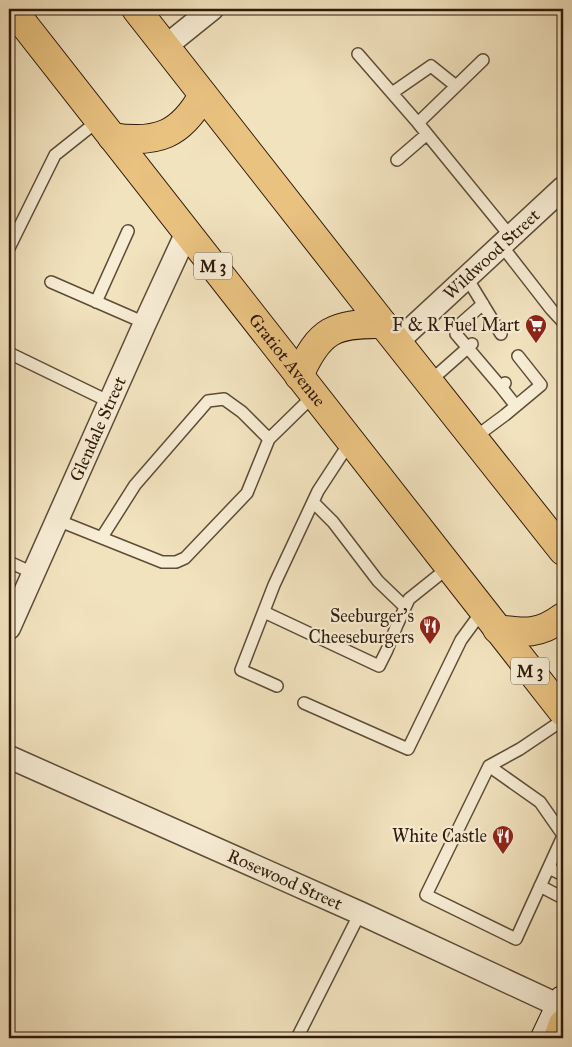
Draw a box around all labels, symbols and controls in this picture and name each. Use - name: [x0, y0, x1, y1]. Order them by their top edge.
- street label: Wildwood Street: [439, 204, 545, 304]
- road number: M 3: [194, 252, 232, 280]
- street label: Gratiot Avenue: [244, 309, 330, 411]
- supermarket icon: F & R Fuel Mart: [524, 313, 548, 344]
- place label: F & R Fuel Mart: [392, 314, 521, 336]
- street label: Glendale Street: [65, 372, 131, 485]
- place label: Seeburger's Cheeseburgers: [309, 605, 414, 649]
- restaurant icon: Seeburger's Cheeseburgers: [418, 614, 442, 645]
- road number: M 3: [511, 658, 549, 684]
- restaurant icon: White Castle: [491, 824, 515, 855]
- place label: White Castle: [392, 825, 487, 847]
- street label: Rosewood Street: [224, 845, 346, 915]

